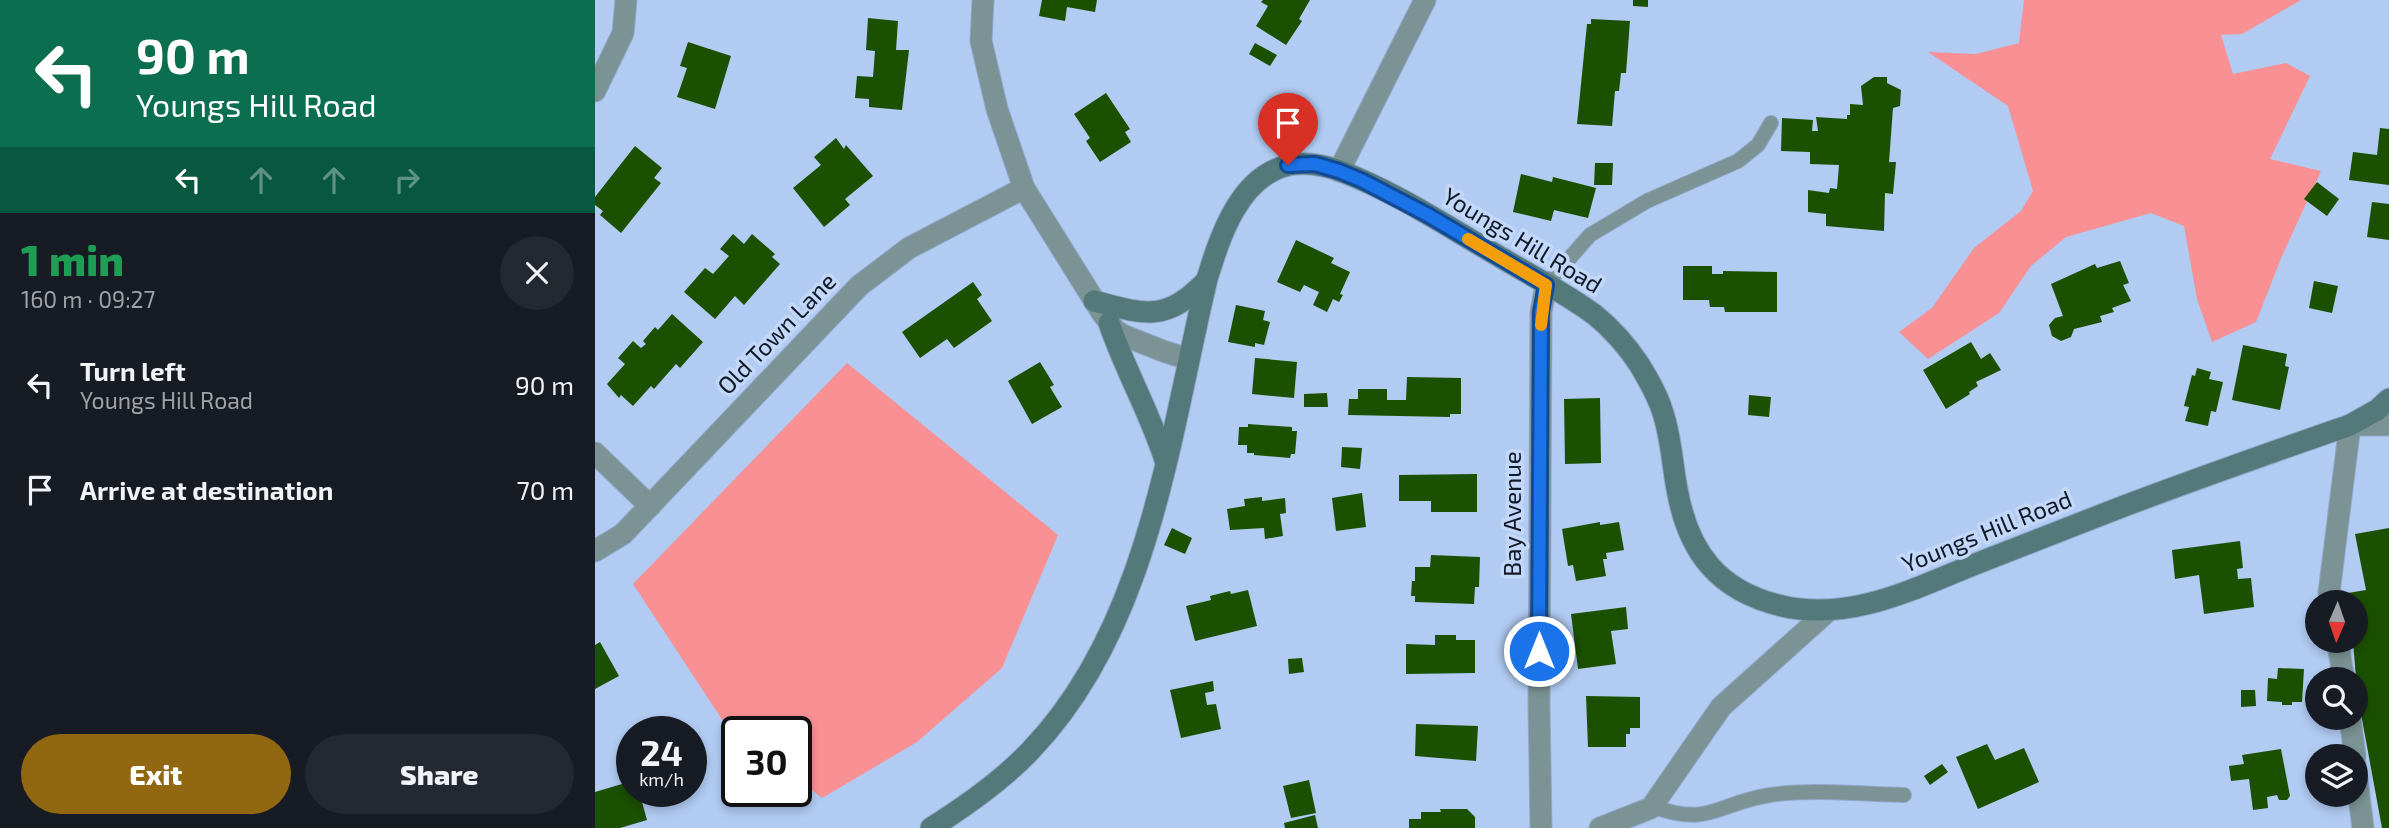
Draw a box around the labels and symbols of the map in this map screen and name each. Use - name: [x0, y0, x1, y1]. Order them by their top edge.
- pin: [1258, 93, 1318, 165]
- street label: Youngs Hill Road: [1438, 181, 1608, 299]
- street label: Old Town Lane: [711, 266, 841, 400]
- street label: Bay Avenue: [1497, 451, 1526, 577]
- street label: Youngs Hill Road: [1897, 483, 2076, 578]
- north arrow: [2305, 590, 2368, 653]
- position arrow: [1502, 614, 1576, 688]
- speed limit sign: 30: [721, 716, 812, 807]

